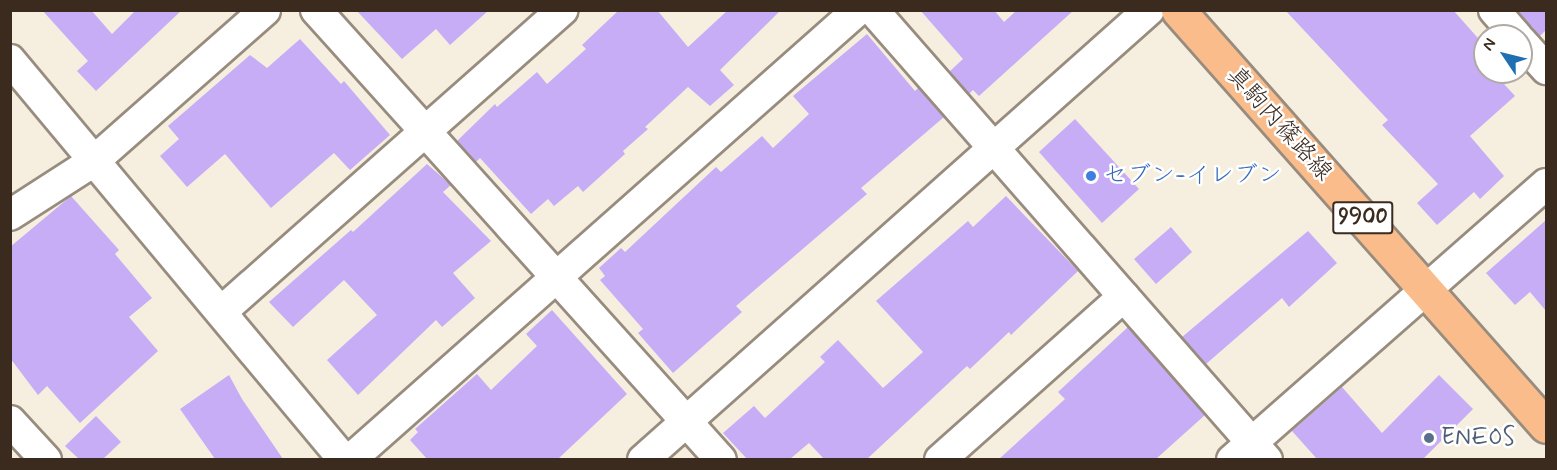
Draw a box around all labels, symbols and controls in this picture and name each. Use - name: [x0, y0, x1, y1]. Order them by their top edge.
- north arrow: [1473, 24, 1533, 84]
- text: N: [1478, 34, 1501, 55]
- street label: 真駒内篠路線: [1220, 61, 1338, 187]
- place label: セブン-イレブン: [1103, 162, 1282, 190]
- marker: セブン-イレブン: [1084, 169, 1098, 183]
- road number: 9900: [1332, 199, 1394, 237]
- place label: ENEOS: [1441, 424, 1515, 452]
- marker: ENEOS: [1422, 431, 1436, 445]

